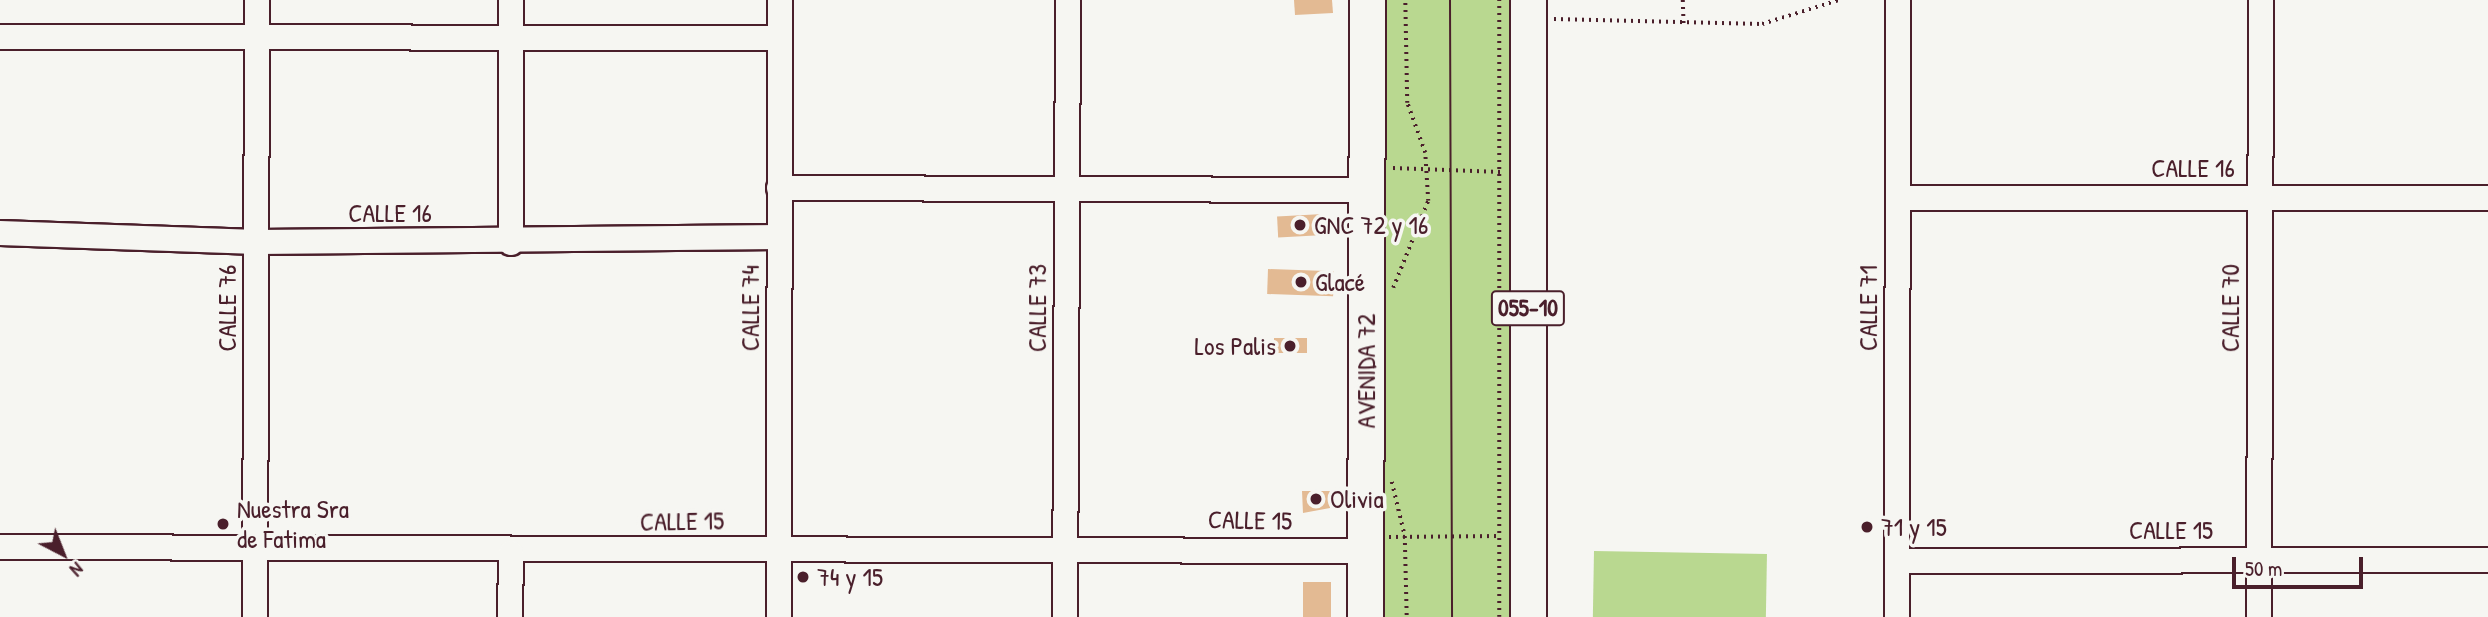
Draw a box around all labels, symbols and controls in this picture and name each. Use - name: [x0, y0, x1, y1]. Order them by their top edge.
- street label: CALLE 16: [2151, 152, 2235, 184]
- street label: CALLE 16: [348, 197, 432, 229]
- place label: GNC 72 y 16: [1314, 209, 1428, 241]
- marker: GNC 72 y 16: [1292, 217, 1308, 233]
- street label: CALLE 73: [1021, 264, 1053, 352]
- street label: CALLE 70: [2214, 264, 2246, 352]
- street label: CALLE 76: [211, 265, 243, 351]
- street label: CALLE 74: [734, 265, 766, 351]
- street label: CALLE 71: [1852, 265, 1884, 351]
- place label: Glacé: [1315, 266, 1365, 298]
- marker: Glacé: [1293, 274, 1309, 290]
- road number: 055-10: [1490, 288, 1566, 328]
- street label: AVENIDA 72: [1350, 314, 1382, 428]
- place label: Los Palis: [1194, 330, 1276, 362]
- marker: Los Palis: [1282, 338, 1298, 354]
- place label: Olivia: [1330, 483, 1384, 515]
- marker: Olivia: [1308, 491, 1324, 507]
- place label: Nuestra Sra de Fatima: [237, 493, 349, 554]
- street label: CALLE 15: [1208, 504, 1292, 536]
- street label: CALLE 15: [640, 505, 724, 537]
- place label: 71 y 15: [1881, 511, 1947, 543]
- street label: CALLE 15: [2129, 514, 2213, 546]
- marker: Nuestra Sra de Fatima: [215, 516, 231, 532]
- north arrow: [28, 519, 98, 589]
- marker: 71 y 15: [1859, 519, 1875, 535]
- scale bar: [2236, 544, 2367, 588]
- text: 50 m: [2245, 554, 2282, 583]
- text: N: [65, 557, 90, 583]
- place label: 74 y 15: [817, 561, 883, 593]
- marker: 74 y 15: [795, 569, 811, 585]

